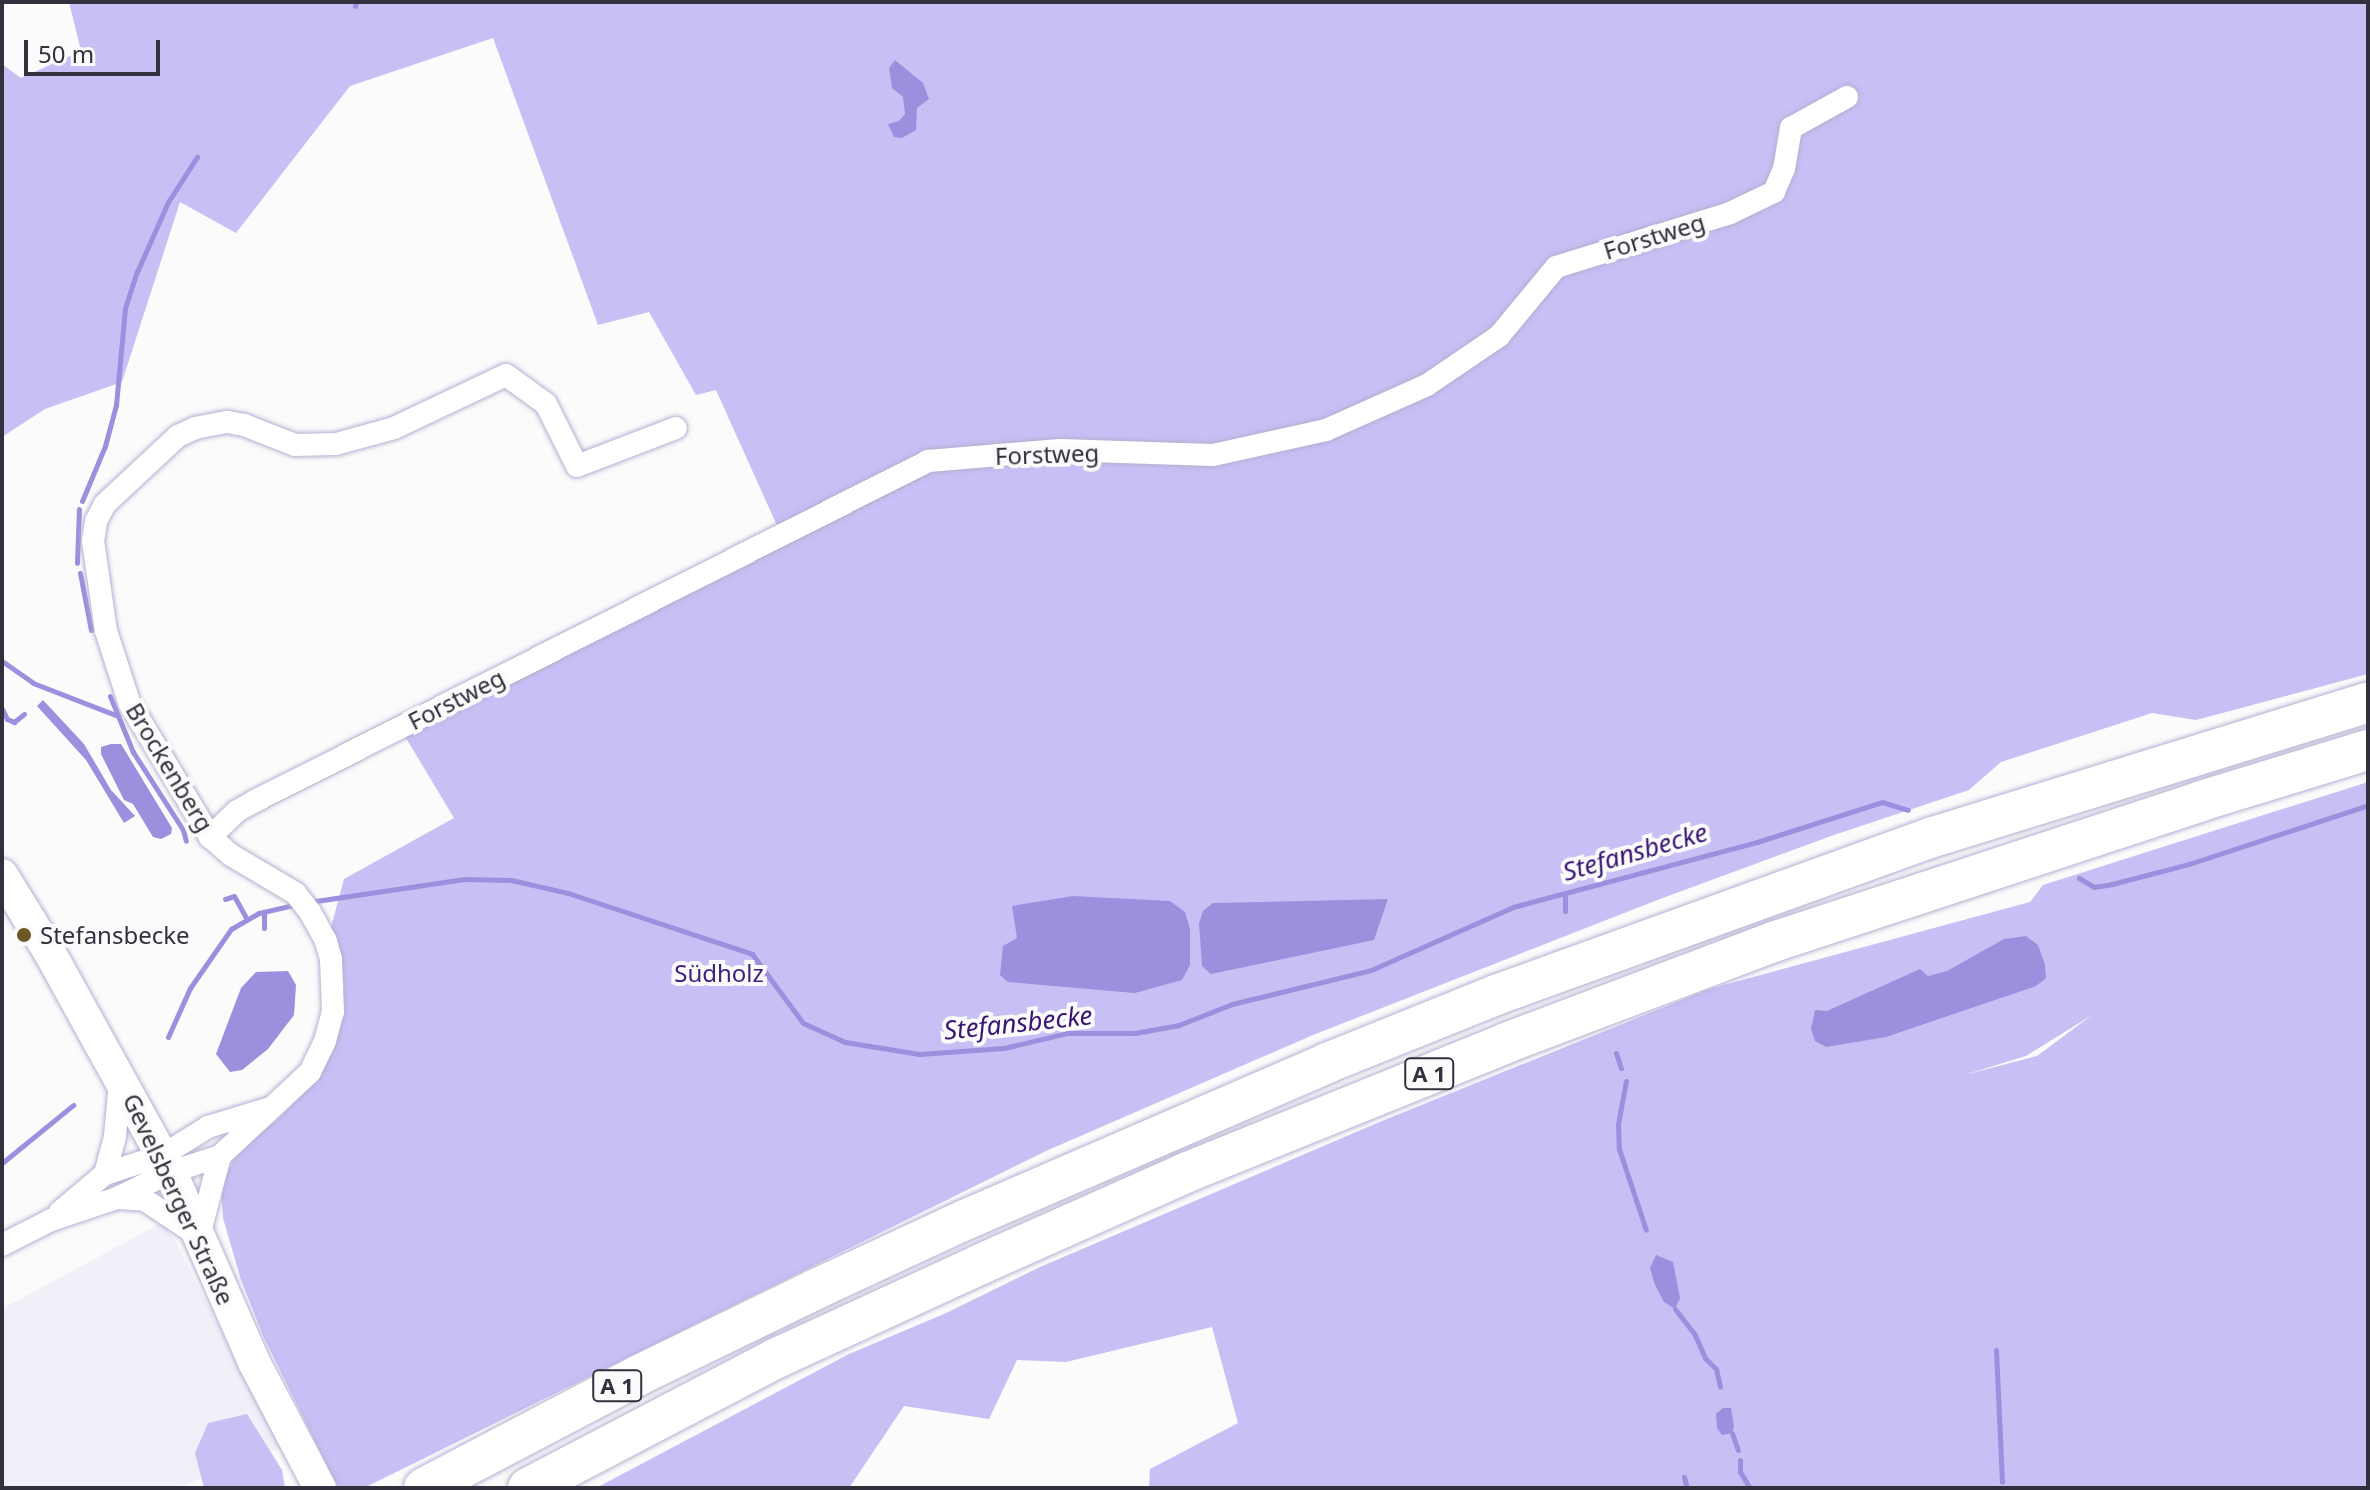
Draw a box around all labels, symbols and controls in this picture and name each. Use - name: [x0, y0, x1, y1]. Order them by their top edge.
- scale bar: [28, 24, 164, 74]
- text: 50 m: [38, 37, 94, 70]
- street label: Forstweg: [1600, 207, 1708, 265]
- street label: Forstweg: [994, 438, 1100, 470]
- street label: Forstweg: [403, 663, 509, 735]
- street label: Brockenberg: [120, 697, 220, 837]
- water label: Stefansbecke: [1559, 816, 1711, 888]
- place label: Stefansbecke: [40, 921, 190, 949]
- marker: Stefansbecke: [15, 926, 33, 944]
- park label: Südholz: [674, 959, 764, 987]
- water label: Stefansbecke: [942, 1000, 1094, 1046]
- road number: A 1: [1403, 1056, 1455, 1092]
- street label: Gevelsberger Straße: [117, 1089, 241, 1309]
- road number: A 1: [591, 1368, 643, 1404]

